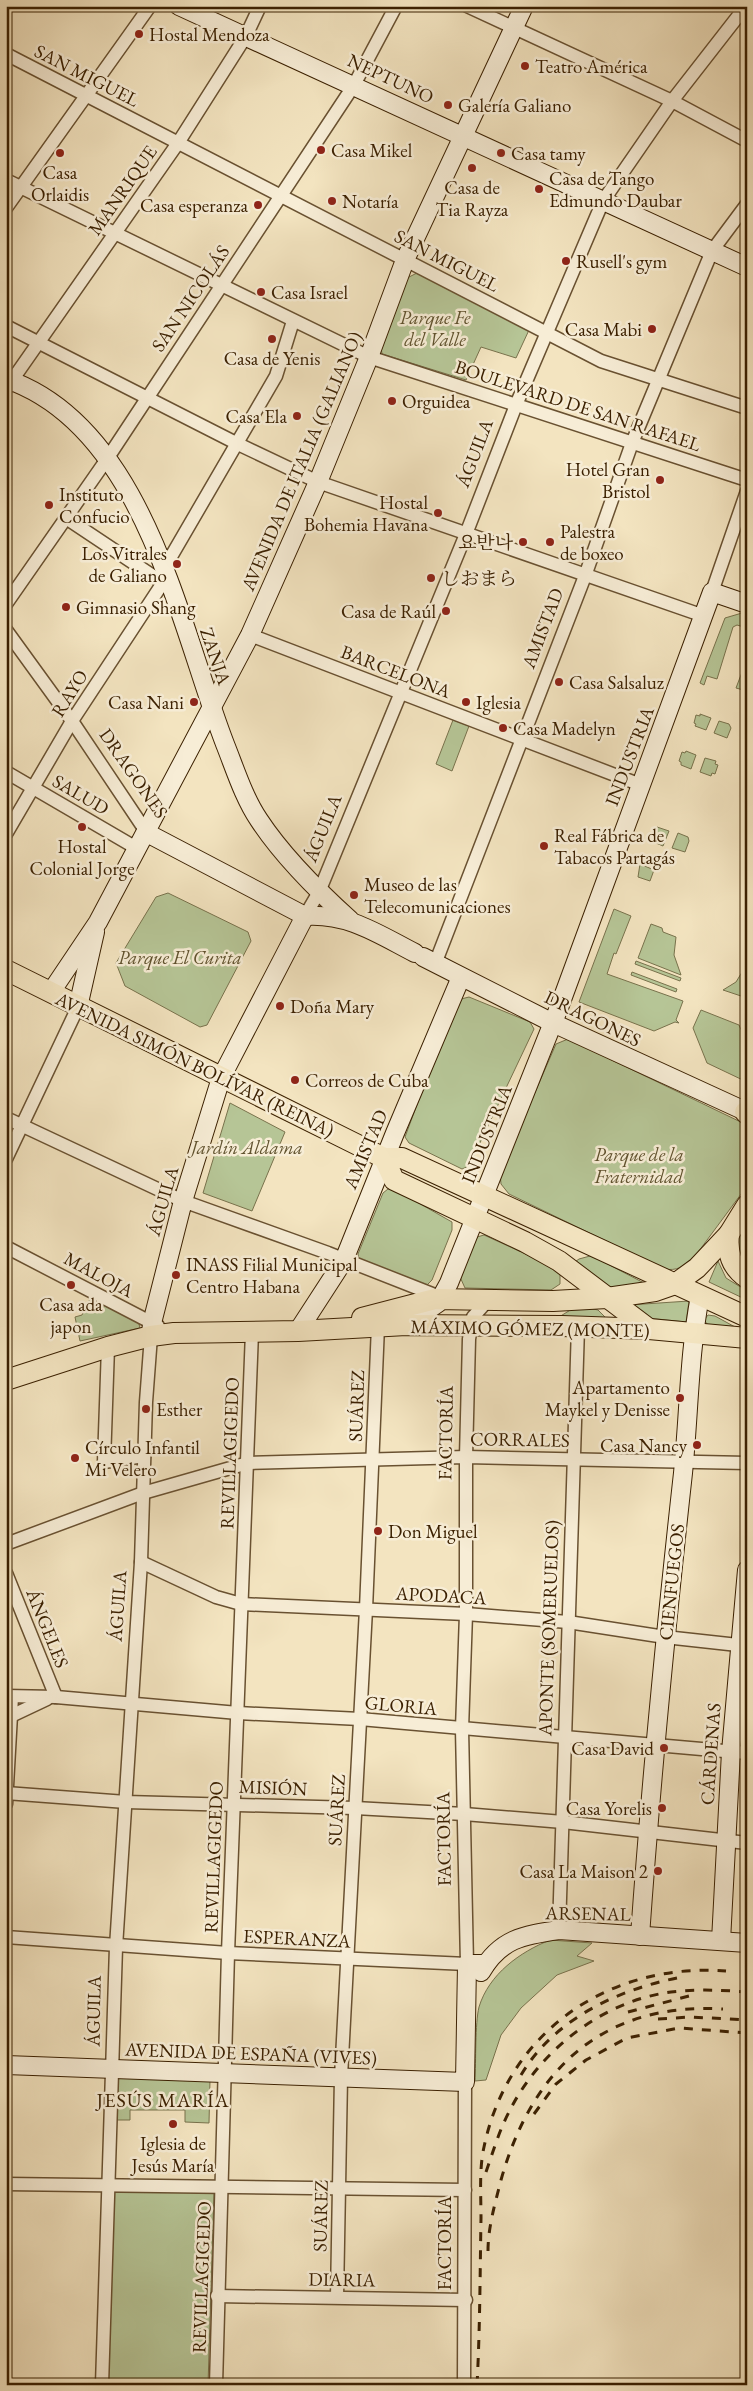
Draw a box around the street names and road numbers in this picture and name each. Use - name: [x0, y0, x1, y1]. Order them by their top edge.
- street label: SAN MIGUEL: [30, 38, 143, 112]
- street label: NEPTUNO: [344, 48, 438, 109]
- street label: MANRIQUE: [82, 140, 163, 240]
- street label: SAN MIGUEL: [390, 223, 503, 297]
- street label: SAN NICOLÁS: [146, 240, 235, 356]
- street label: AVENIDA DE ITALIA (GALIANO): [235, 328, 368, 596]
- street label: BOULEVARD DE SAN RAFAEL: [452, 354, 704, 457]
- street label: ÁGUILA: [450, 415, 499, 492]
- street label: AMISTAD: [515, 584, 569, 673]
- street label: ZANJA: [194, 624, 237, 689]
- street label: BARCELONA: [337, 639, 455, 704]
- street label: RAYO: [45, 665, 94, 722]
- street label: INDUSTRIA: [599, 702, 660, 809]
- street label: DRAGONES: [93, 723, 174, 823]
- street label: SALUD: [48, 768, 114, 821]
- street label: ÁGUILA: [297, 790, 348, 867]
- street label: DRAGONES: [540, 984, 645, 1053]
- street label: AVENIDA SIMÓN BOLÍVAR (REINA): [51, 986, 338, 1143]
- street label: INDUSTRIA: [455, 1080, 518, 1187]
- street label: AMISTAD: [337, 1106, 393, 1194]
- street label: ÁGUILA: [140, 1163, 185, 1240]
- street label: MALOJA: [60, 1246, 139, 1304]
- street label: MÁXIMO GÓMEZ (MONTE): [410, 1314, 650, 1343]
- street label: SUÁREZ: [343, 1369, 370, 1442]
- street label: REVILLAGIGEDO: [214, 1377, 245, 1529]
- street label: FACTORÍA: [432, 1385, 459, 1480]
- street label: CORRALES: [470, 1426, 570, 1453]
- street label: APONTE (SOMERUELOS): [532, 1519, 565, 1738]
- street label: CIENFUEGOS: [653, 1522, 690, 1642]
- street label: ÁGUILA: [102, 1569, 133, 1643]
- street label: APODACA: [394, 1581, 488, 1610]
- street label: ÁNGELES: [20, 1584, 75, 1672]
- street label: GLORIA: [364, 1690, 439, 1721]
- street label: CÁRDENAS: [694, 1702, 727, 1806]
- street label: SUÁREZ: [322, 1773, 351, 1846]
- street label: MISIÓN: [238, 1774, 308, 1801]
- street label: REVILLAGIGEDO: [198, 1781, 229, 1933]
- street label: FACTORÍA: [430, 1791, 457, 1886]
- street label: ARSENAL: [544, 1900, 631, 1927]
- street label: ESPERANZA: [242, 1923, 352, 1954]
- street label: ÁGUILA: [80, 1974, 107, 2048]
- street label: AVENIDA DE ESPAÑA (VIVES): [124, 2037, 377, 2070]
- street label: SUÁREZ: [307, 2179, 334, 2252]
- street label: FACTORÍA: [432, 2195, 457, 2290]
- street label: REVILLAGIGEDO: [186, 2201, 217, 2353]
- street label: DIARIA: [308, 2266, 377, 2293]

